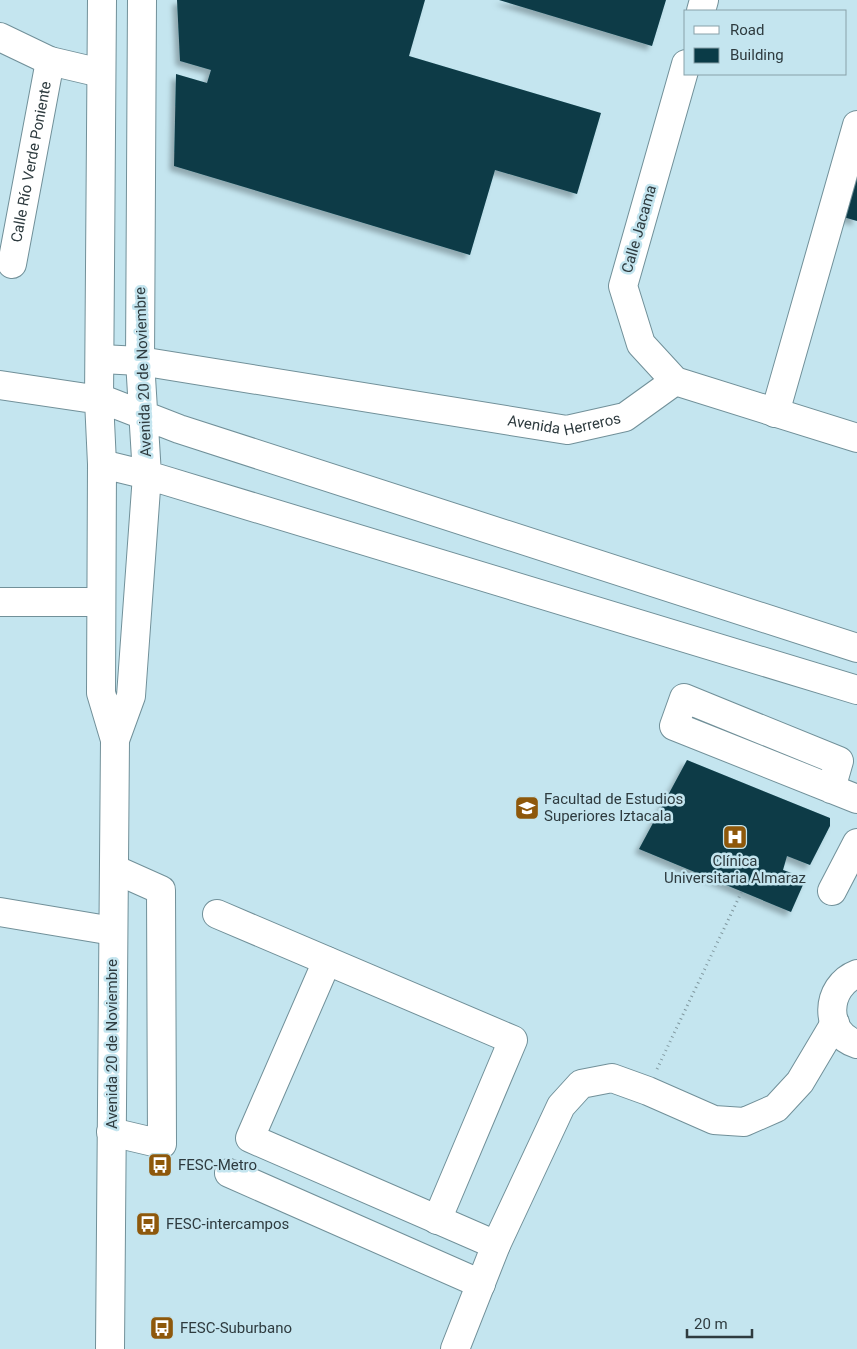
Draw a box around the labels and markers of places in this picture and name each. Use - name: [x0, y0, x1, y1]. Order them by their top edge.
- place label: Facultad de Estudios Superiores Iztacala: [544, 790, 683, 825]
- school or university icon: Facultad de Estudios Superiores Iztacala: [514, 795, 540, 821]
- hospital icon: Clínica Universitaria Almaraz: [722, 824, 748, 850]
- place label: Clínica Universitaria Almaraz: [664, 852, 806, 887]
- bus stop icon: FESC-Metro: [147, 1152, 173, 1178]
- place label: FESC-Metro: [178, 1156, 257, 1174]
- bus stop icon: FESC-intercampos: [135, 1211, 161, 1237]
- place label: FESC-intercampos: [166, 1215, 289, 1233]
- bus stop icon: FESC-Suburbano: [149, 1315, 175, 1341]
- place label: FESC-Suburbano: [180, 1319, 292, 1337]

